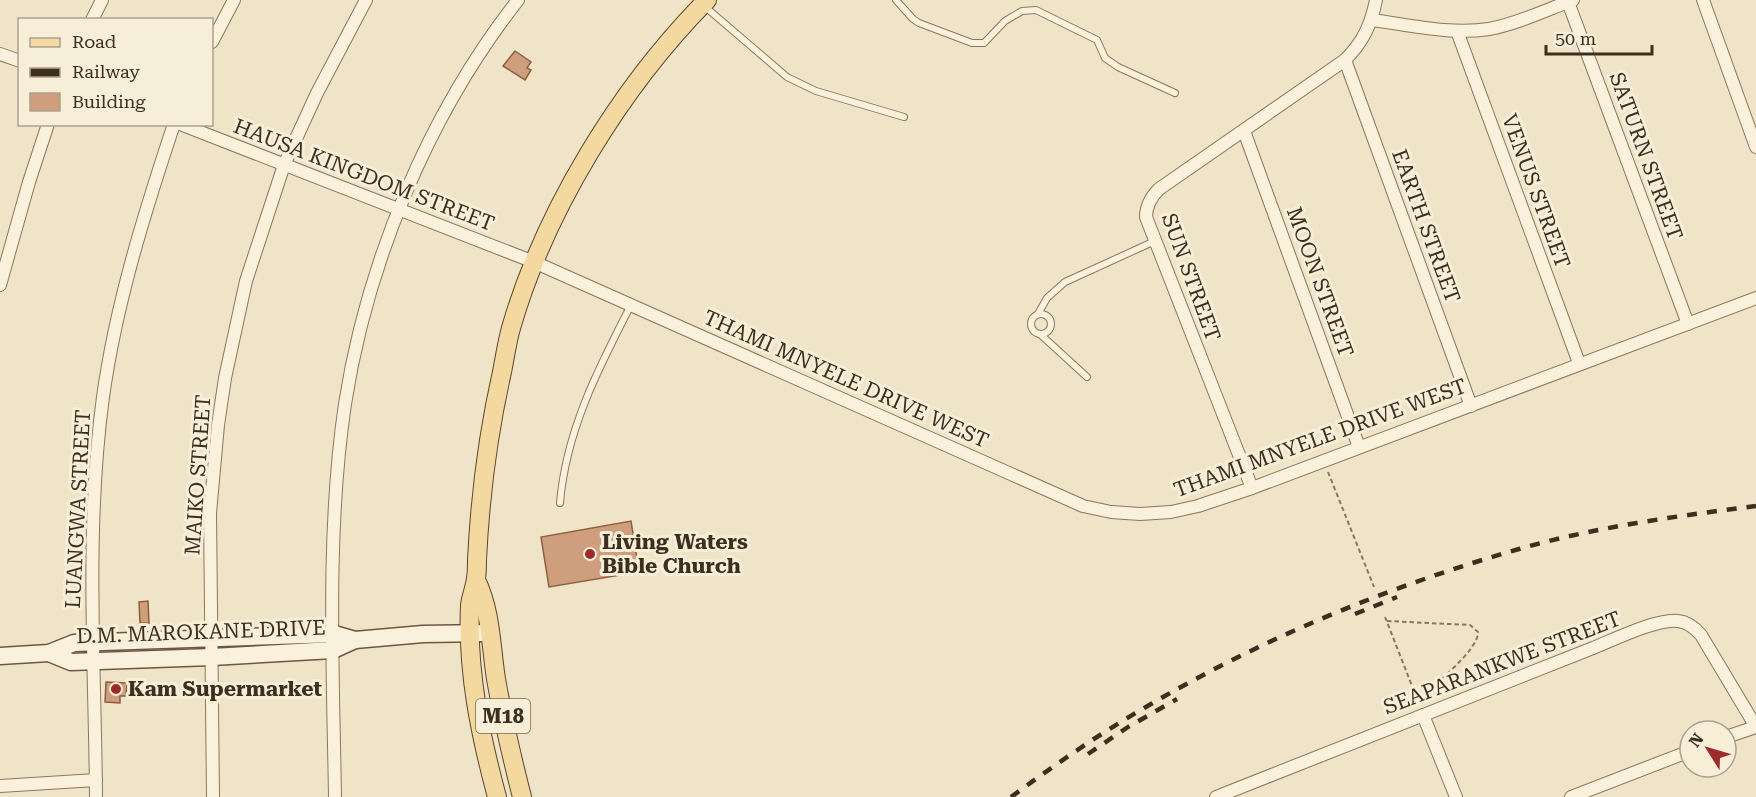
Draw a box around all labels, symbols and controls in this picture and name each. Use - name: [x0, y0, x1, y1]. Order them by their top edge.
- legend: [18, 18, 213, 126]
- scale bar: [1546, 18, 1652, 56]
- text: 50 m: [1555, 28, 1596, 49]
- text: Road: [72, 31, 117, 52]
- text: Railway: [72, 61, 140, 82]
- street label: SATURN STREET: [1605, 69, 1687, 243]
- text: Building: [72, 91, 146, 112]
- street label: VENUS STREET: [1497, 111, 1575, 271]
- street label: HAUSA KINGDOM STREET: [230, 114, 498, 236]
- street label: EARTH STREET: [1387, 146, 1465, 306]
- street label: MOON STREET: [1282, 204, 1358, 360]
- street label: SUN STREET: [1157, 210, 1225, 344]
- street label: THAMI MNYELE DRIVE WEST: [700, 305, 992, 453]
- street label: THAMI MNYELE DRIVE WEST: [1170, 374, 1470, 502]
- street label: MAIKO STREET: [180, 394, 216, 556]
- street label: LUANGWA STREET: [61, 409, 95, 609]
- place label: Living Waters Bible Church: [602, 530, 748, 578]
- marker: Living Waters Bible Church: [583, 547, 597, 561]
- street label: SEAPARANKWE STREET: [1380, 607, 1624, 719]
- street label: D.M. MAROKANE DRIVE: [76, 616, 326, 648]
- place label: Kam Supermarket: [128, 677, 323, 701]
- marker: Kam Supermarket: [109, 682, 123, 696]
- road number: M18: [476, 699, 530, 733]
- north arrow: [1678, 719, 1738, 779]
- text: N: [1685, 730, 1708, 751]

